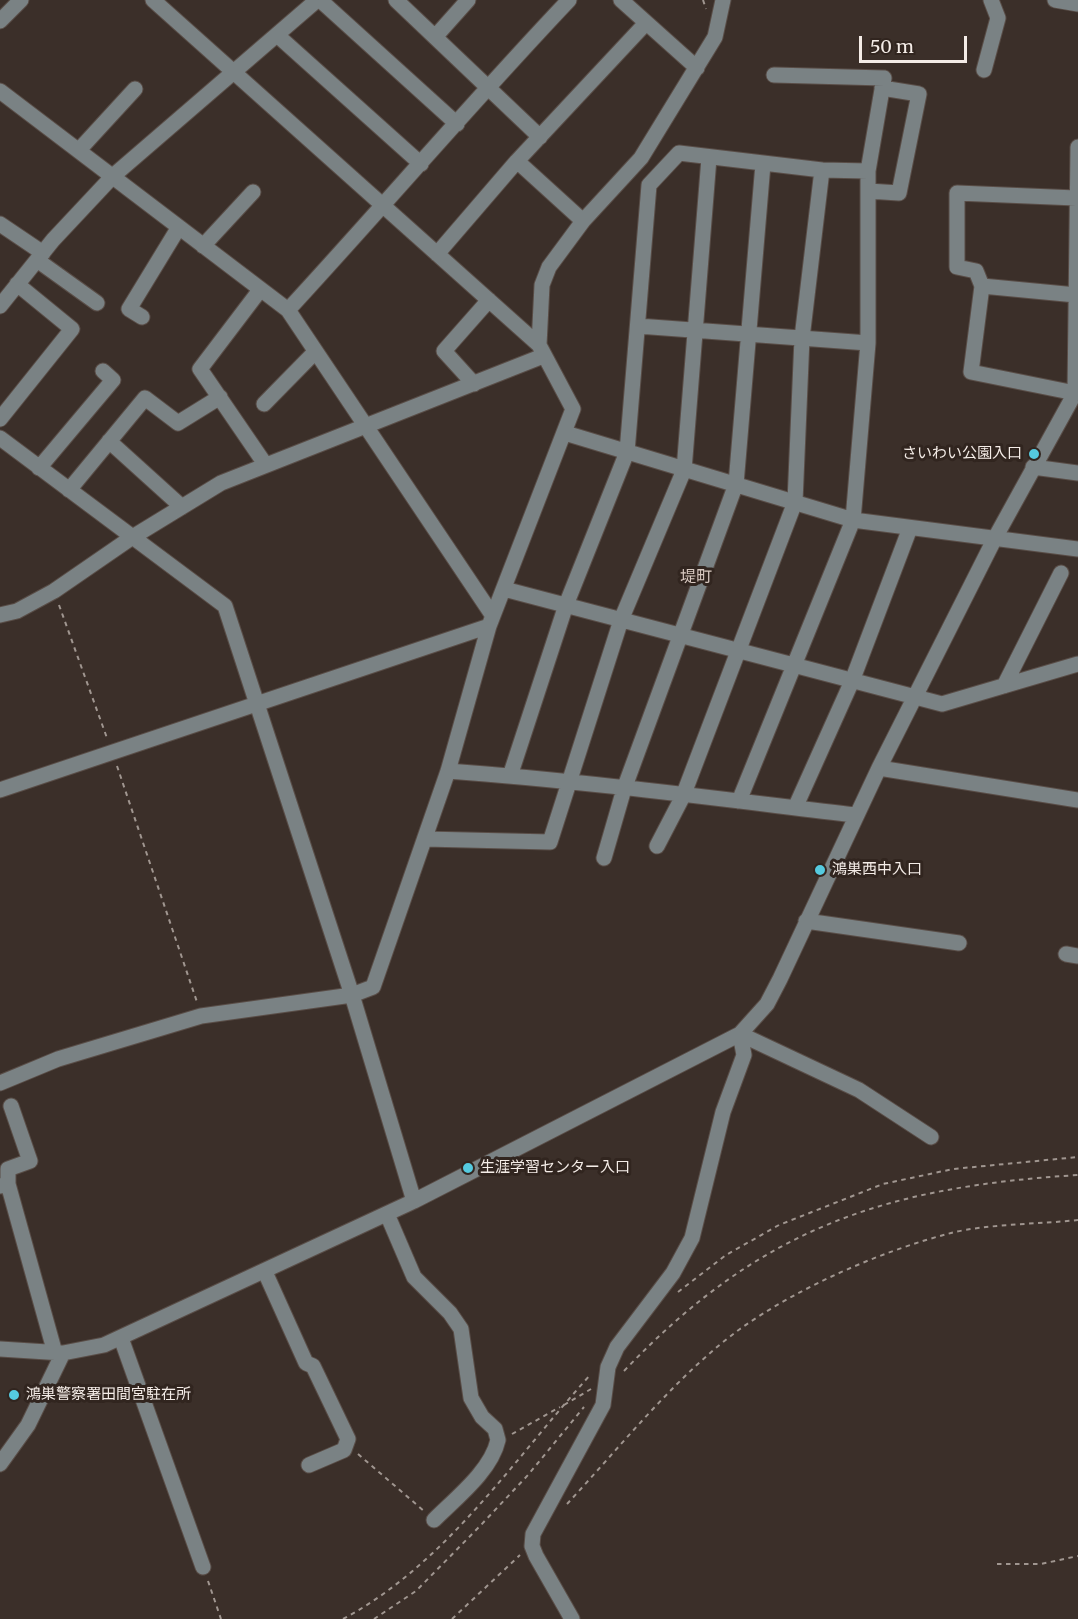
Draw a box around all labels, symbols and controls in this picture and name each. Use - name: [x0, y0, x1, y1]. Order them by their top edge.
- scale bar: [862, 24, 970, 62]
- text: 50 m: [870, 35, 914, 58]
- place label: さいわい公園入口: [902, 445, 1022, 463]
- marker: さいわい公園入口: [1027, 447, 1041, 461]
- district label: 堤町: [680, 567, 712, 587]
- place label: 鴻巣西中入口: [832, 861, 922, 879]
- marker: 鴻巣西中入口: [813, 863, 827, 877]
- place label: 生涯学習センター入口: [480, 1159, 630, 1177]
- marker: 生涯学習センター入口: [461, 1161, 475, 1175]
- place label: 鴻巣警察署田間宮駐在所: [26, 1386, 191, 1404]
- marker: 鴻巣警察署田間宮駐在所: [7, 1388, 21, 1402]

